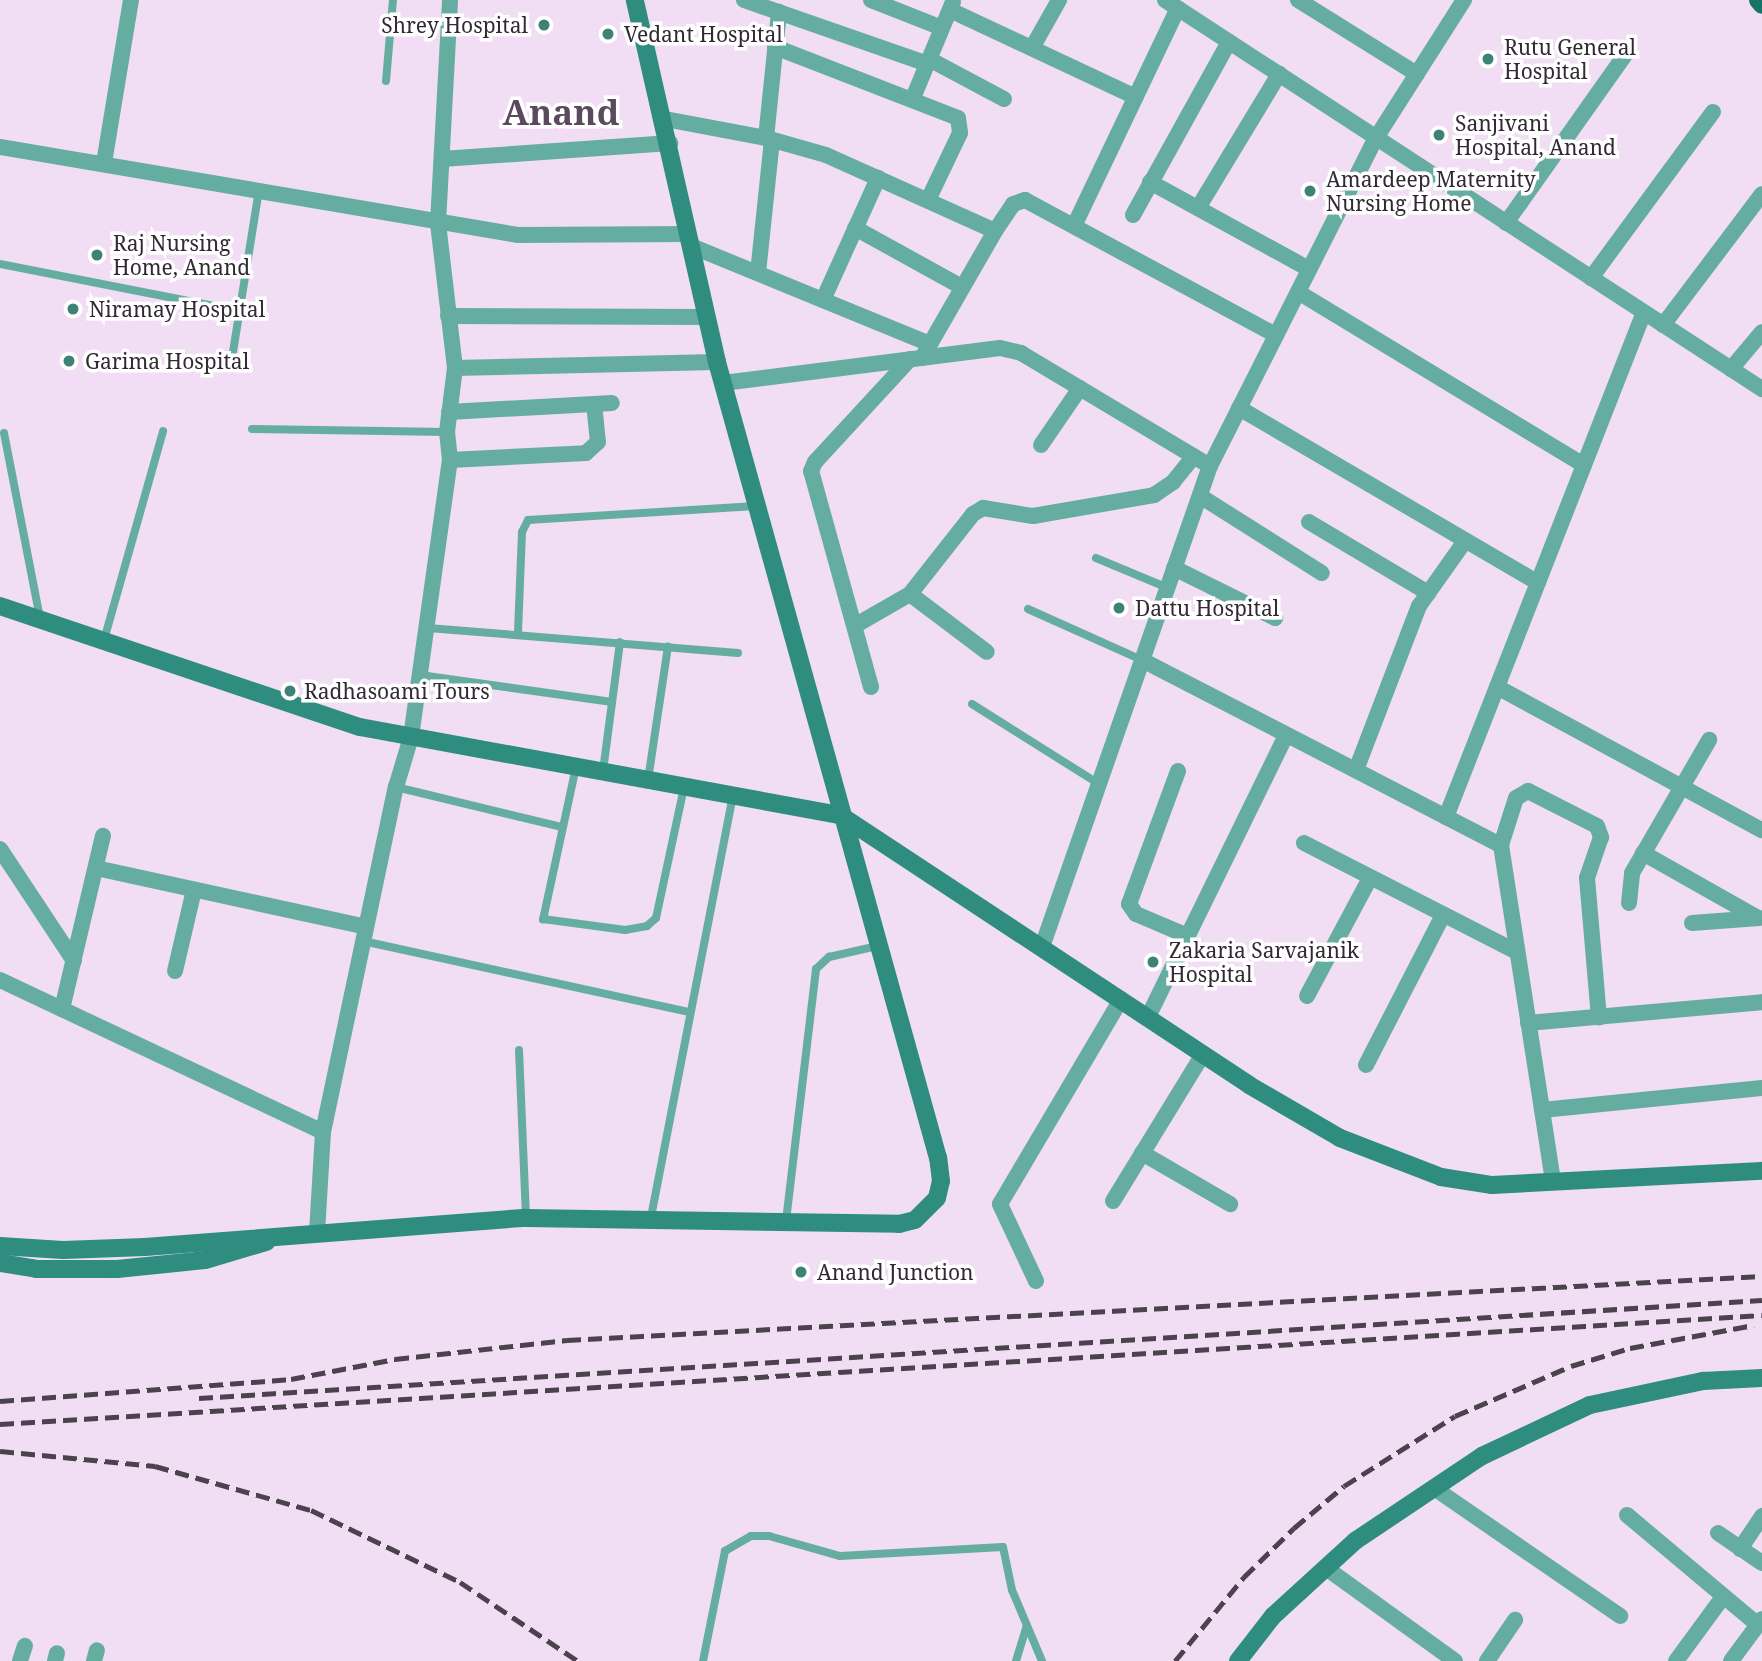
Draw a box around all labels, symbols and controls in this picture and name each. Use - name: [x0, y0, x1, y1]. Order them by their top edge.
- place label: Shrey Hospital: [381, 12, 528, 38]
- marker: Shrey Hospital: [534, 15, 554, 35]
- place label: Vedant Hospital: [624, 21, 783, 47]
- marker: Vedant Hospital: [598, 24, 618, 44]
- place label: Rutu General Hospital: [1504, 34, 1636, 84]
- marker: Rutu General Hospital: [1478, 49, 1498, 69]
- district label: Anand: [503, 91, 619, 133]
- place label: Sanjivani Hospital, Anand: [1455, 110, 1616, 160]
- marker: Sanjivani Hospital, Anand: [1429, 125, 1449, 145]
- place label: Amardeep Maternity Nursing Home: [1326, 166, 1536, 216]
- marker: Amardeep Maternity Nursing Home: [1300, 181, 1320, 201]
- place label: Raj Nursing Home, Anand: [113, 230, 250, 280]
- marker: Raj Nursing Home, Anand: [87, 245, 107, 265]
- place label: Niramay Hospital: [89, 296, 265, 322]
- marker: Niramay Hospital: [63, 299, 83, 319]
- place label: Garima Hospital: [85, 348, 249, 374]
- marker: Garima Hospital: [59, 351, 79, 371]
- place label: Dattu Hospital: [1135, 595, 1279, 621]
- marker: Dattu Hospital: [1109, 598, 1129, 618]
- place label: Radhasoami Tours: [304, 678, 490, 704]
- marker: Radhasoami Tours: [282, 683, 298, 699]
- place label: Zakaria Sarvajanik Hospital: [1169, 937, 1359, 987]
- marker: Zakaria Sarvajanik Hospital: [1143, 952, 1163, 972]
- place label: Anand Junction: [817, 1259, 974, 1285]
- marker: Anand Junction: [791, 1262, 811, 1282]

